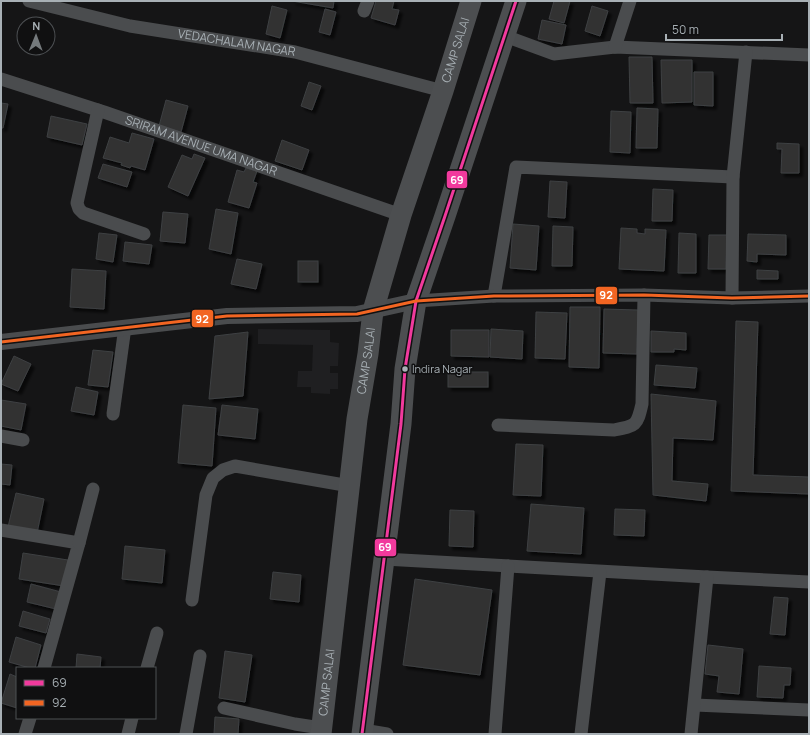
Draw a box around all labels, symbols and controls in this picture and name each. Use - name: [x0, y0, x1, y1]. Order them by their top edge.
- street label: CAMP SALAI: [437, 15, 473, 85]
- north arrow: [16, 16, 56, 56]
- scale bar: [666, 16, 782, 42]
- text: N: [32, 18, 40, 33]
- text: 50 m: [672, 21, 699, 38]
- street label: VEDACHALAM NAGAR: [177, 25, 297, 60]
- street label: SRIRAM AVENUE UMA NAGAR: [123, 111, 280, 180]
- line badge: 69: [446, 170, 468, 189]
- text: 69: [450, 172, 464, 187]
- line badge: 92: [595, 286, 618, 305]
- text: 92: [599, 287, 613, 302]
- line badge: 92: [191, 309, 214, 328]
- text: 92: [195, 311, 209, 326]
- street label: CAMP SALAI: [352, 326, 379, 395]
- place label: Indira Nagar: [412, 361, 472, 376]
- marker: Indira Nagar: [400, 364, 410, 374]
- line badge: 69: [374, 538, 397, 557]
- text: 69: [378, 539, 392, 554]
- street label: CAMP SALAI: [314, 648, 339, 717]
- legend: [16, 667, 156, 719]
- text: 69: [52, 674, 67, 691]
- text: 92: [52, 694, 66, 711]

